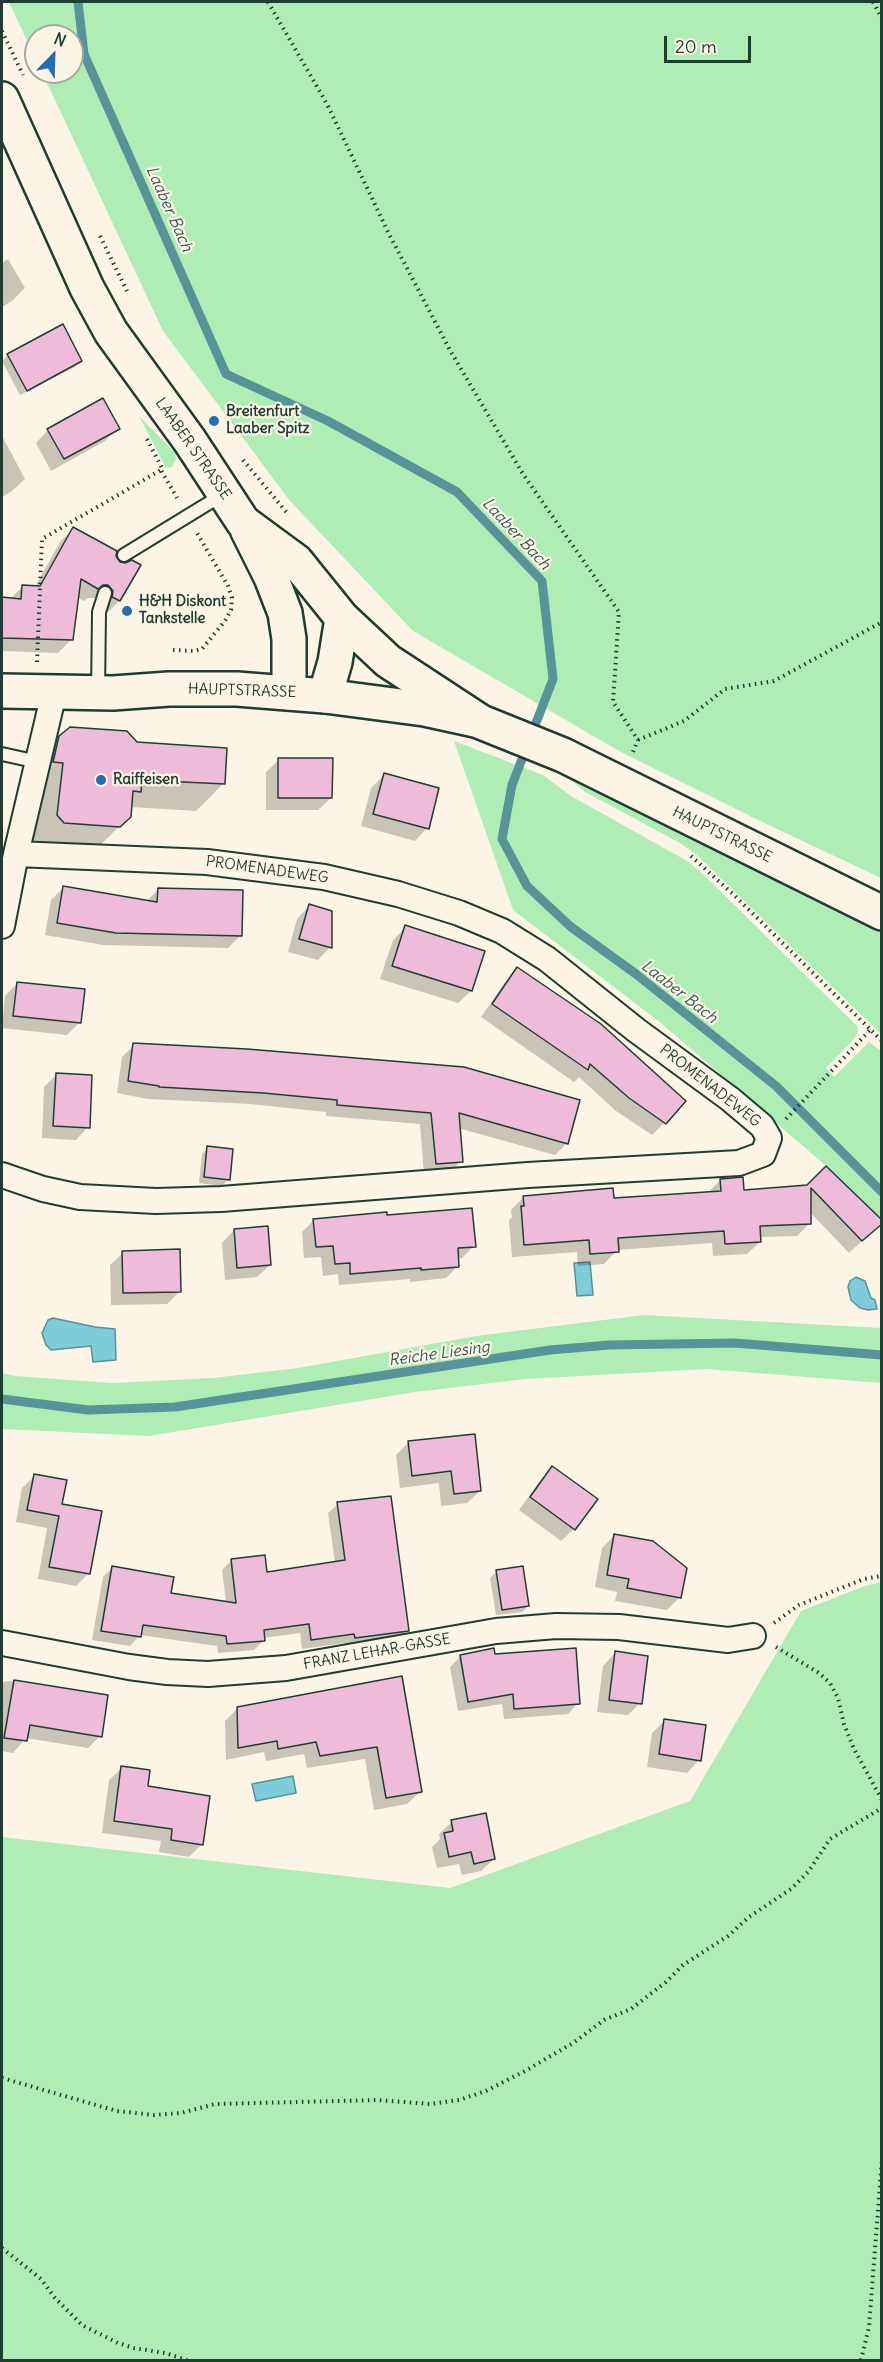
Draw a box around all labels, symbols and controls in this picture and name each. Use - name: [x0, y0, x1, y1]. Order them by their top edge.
- north arrow: [24, 24, 84, 84]
- scale bar: [667, 24, 754, 62]
- text: N: [51, 28, 69, 51]
- text: 20 m: [675, 35, 717, 58]
- water label: Laaber Bach: [142, 163, 196, 255]
- street label: LAABER STRASSE: [151, 395, 235, 503]
- place label: Breitenfurt Laaber Spitz: [226, 403, 310, 438]
- marker: Breitenfurt Laaber Spitz: [207, 414, 221, 428]
- water label: Laaber Bach: [478, 494, 554, 574]
- place label: H&H Diskont Tankstelle: [139, 593, 226, 628]
- marker: H&H Diskont Tankstelle: [120, 604, 134, 618]
- street label: HAUPTSTRASSE: [188, 680, 296, 702]
- place label: Raiffeisen: [113, 771, 179, 789]
- marker: Raiffeisen: [94, 773, 108, 787]
- street label: HAUPTSTRASSE: [669, 803, 775, 867]
- street label: PROMENADEWEG: [205, 852, 329, 888]
- water label: Laaber Bach: [637, 956, 721, 1028]
- street label: PROMENADEWEG: [656, 1041, 764, 1131]
- water label: Reiche Liesing: [387, 1337, 491, 1371]
- street label: FRANZ LEHAR-GASSE: [302, 1630, 452, 1674]

